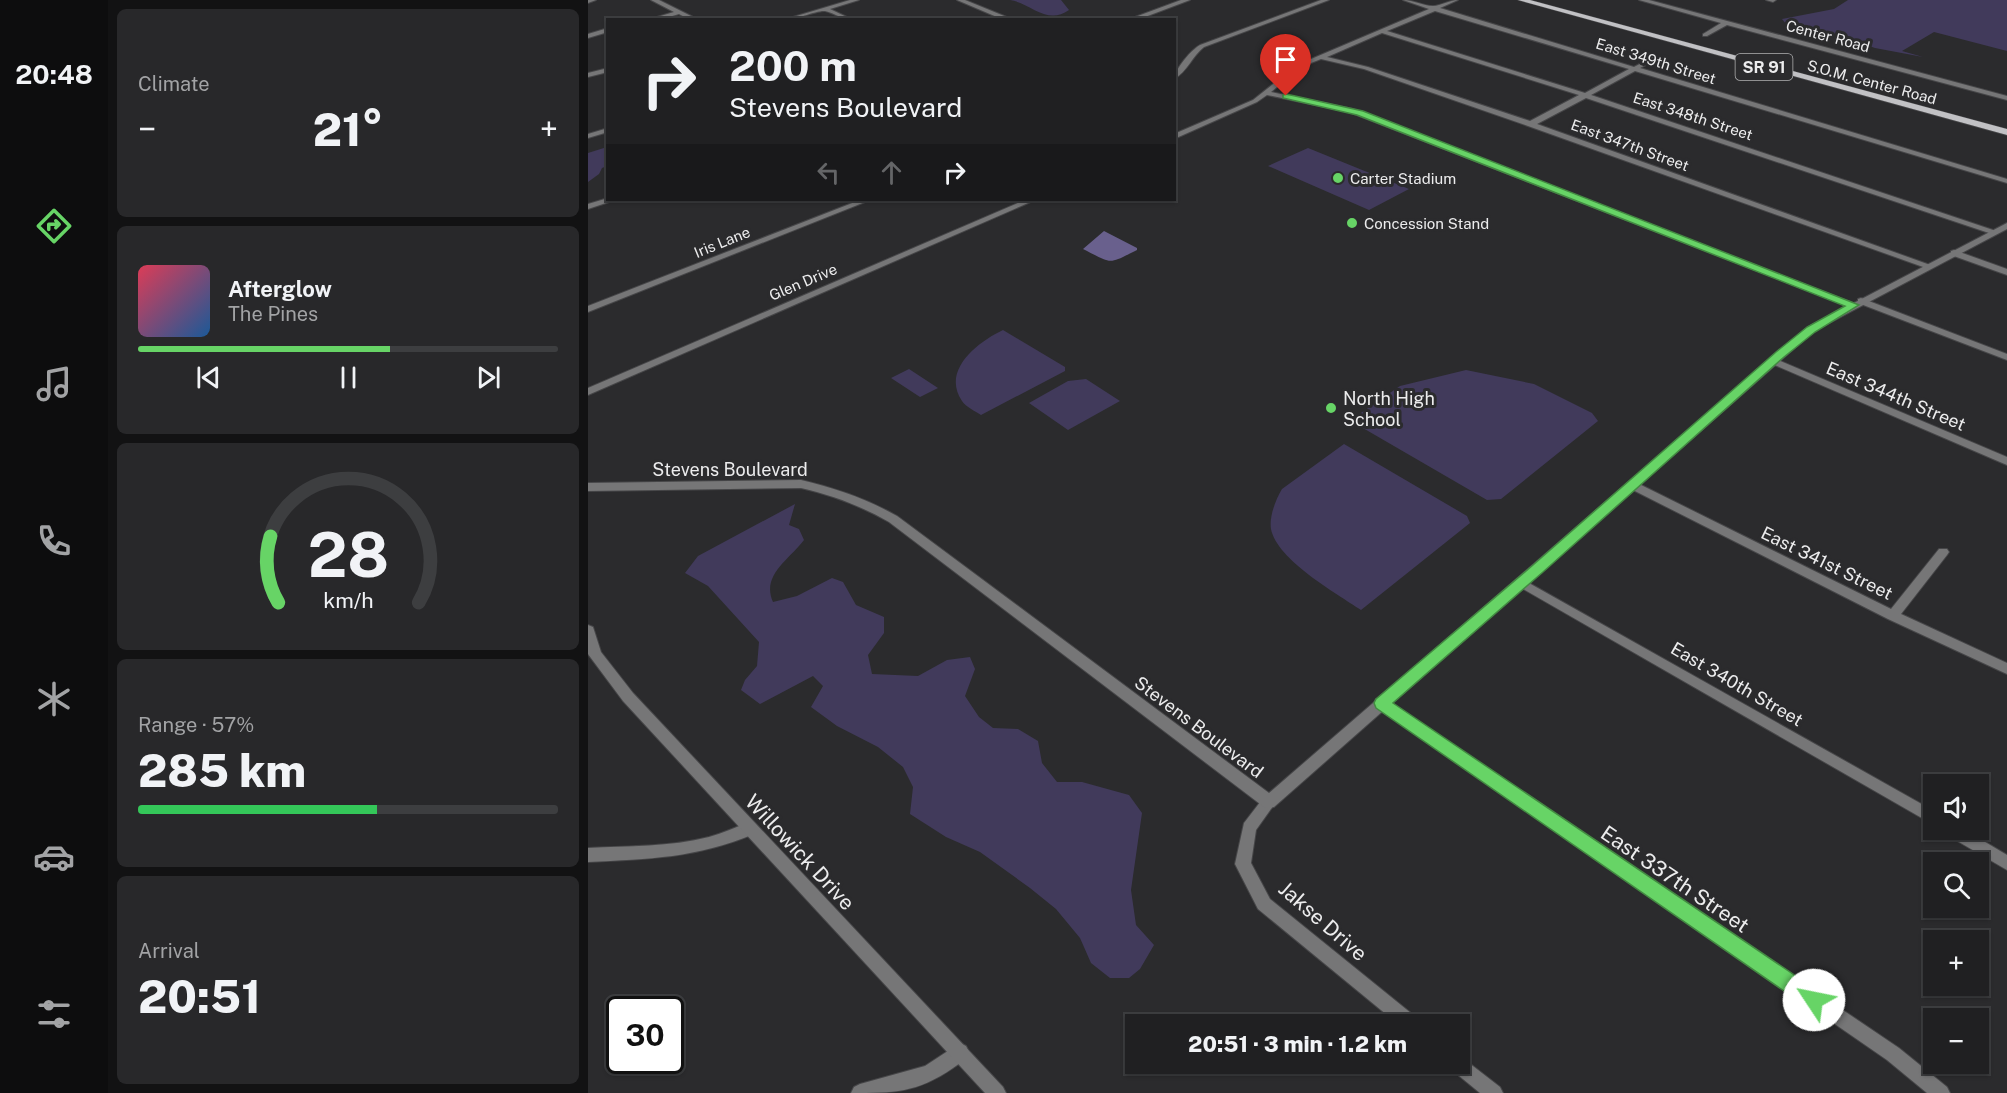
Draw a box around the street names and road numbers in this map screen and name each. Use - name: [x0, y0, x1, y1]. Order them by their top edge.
- street label: Center Road: [1784, 17, 1872, 55]
- street label: East 349th Street: [1594, 35, 1718, 87]
- road number: SR 91: [1736, 54, 1792, 80]
- street label: S.O.M. Center Road: [1806, 57, 1938, 107]
- street label: East 348th Street: [1631, 89, 1755, 143]
- street label: East 347th Street: [1569, 116, 1691, 174]
- street label: Iris Lane: [692, 223, 752, 261]
- street label: Glen Drive: [767, 260, 839, 304]
- street label: East 344th Street: [1823, 357, 1969, 435]
- street label: Stevens Boulevard: [652, 459, 808, 480]
- street label: East 341st Street: [1758, 522, 1896, 604]
- street label: East 340th Street: [1667, 638, 1807, 730]
- street label: Stevens Boulevard: [1131, 672, 1267, 782]
- street label: Willowick Drive: [740, 789, 860, 915]
- street label: East 337th Street: [1596, 820, 1754, 938]
- street label: Jakse Drive: [1274, 876, 1372, 966]

